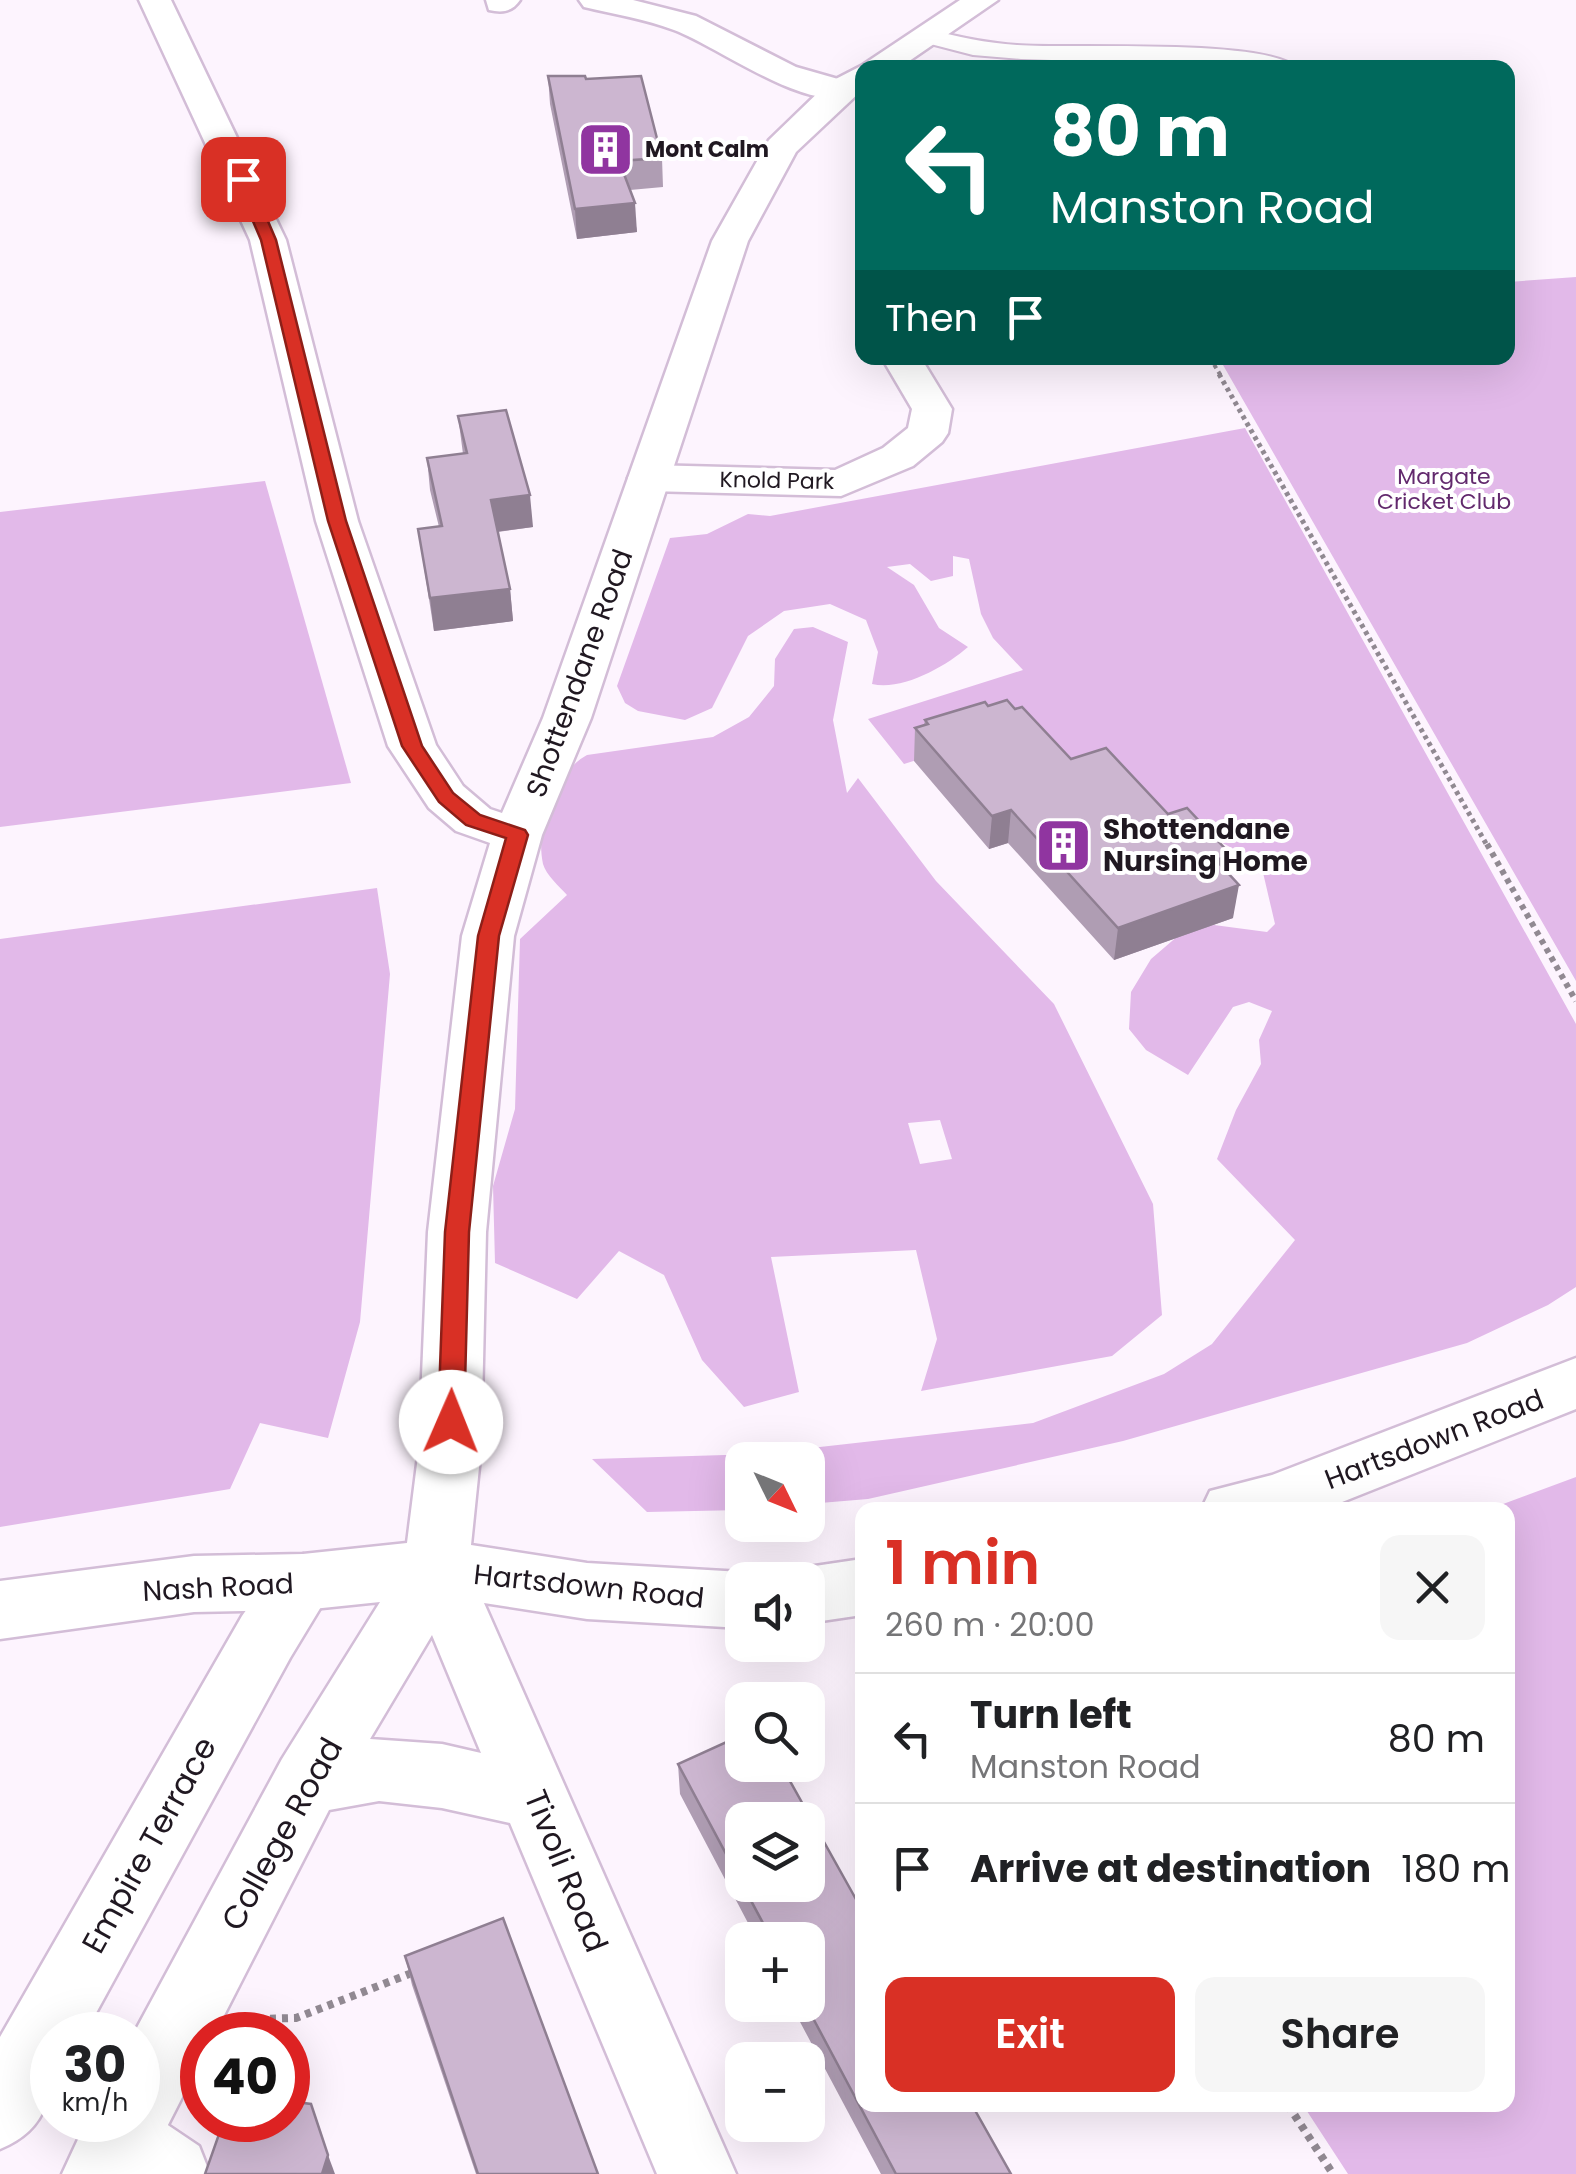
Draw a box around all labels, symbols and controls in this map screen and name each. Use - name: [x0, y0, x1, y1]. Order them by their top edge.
- text: 80 m: [1050, 82, 1230, 181]
- icon: left: [885, 100, 1015, 230]
- building icon: Mont Calm: [576, 119, 636, 179]
- place label: Mont Calm: [645, 134, 769, 165]
- pin: [201, 137, 286, 222]
- icon: arrive: [216, 152, 271, 207]
- text: Manston Road: [1050, 176, 1374, 239]
- icon: arrive: [998, 290, 1053, 345]
- text: Then: [885, 291, 978, 344]
- park label: Margate Cricket Club: [1377, 461, 1511, 517]
- street label: Knold Park: [719, 464, 835, 497]
- street label: Shottendane Road: [516, 544, 642, 803]
- place label: Shottendane Nursing Home: [1103, 810, 1308, 881]
- building icon: Shottendane Nursing Home: [1034, 815, 1094, 875]
- position arrow: [399, 1370, 503, 1474]
- street label: Hartsdown Road: [1319, 1380, 1549, 1499]
- north arrow: [725, 1442, 825, 1542]
- map controls: [725, 1442, 825, 2142]
- text: 1 min: [885, 1521, 1040, 1605]
- button: close: [1380, 1535, 1485, 1640]
- street label: Hartsdown Road: [472, 1555, 706, 1618]
- button: sound: [725, 1562, 825, 1662]
- street label: Nash Road: [141, 1564, 295, 1611]
- text: 260 m · 20:00: [885, 1602, 1095, 1647]
- button: search: [725, 1682, 825, 1782]
- text: Turn left: [970, 1688, 1132, 1741]
- icon: left: [885, 1711, 940, 1766]
- text: 80 m: [1388, 1712, 1485, 1765]
- street label: Empire Terrace: [70, 1728, 227, 1961]
- street label: College Road: [210, 1729, 353, 1938]
- text: Manston Road: [970, 1744, 1201, 1789]
- street label: Tivoli Road: [514, 1783, 619, 1959]
- button: layers: [725, 1802, 825, 1902]
- icon: arrive: [885, 1841, 940, 1896]
- text: Arrive at destination: [970, 1842, 1371, 1895]
- text: 180 m: [1401, 1842, 1511, 1895]
- button: +: [725, 1922, 825, 2022]
- button: Exit: [885, 1977, 1175, 2092]
- button: Share: [1195, 1977, 1485, 2092]
- speed limit sign: 40: [180, 2012, 310, 2142]
- text: 30: [64, 2029, 126, 2100]
- button: −: [725, 2042, 825, 2142]
- text: km/h: [62, 2085, 128, 2120]

